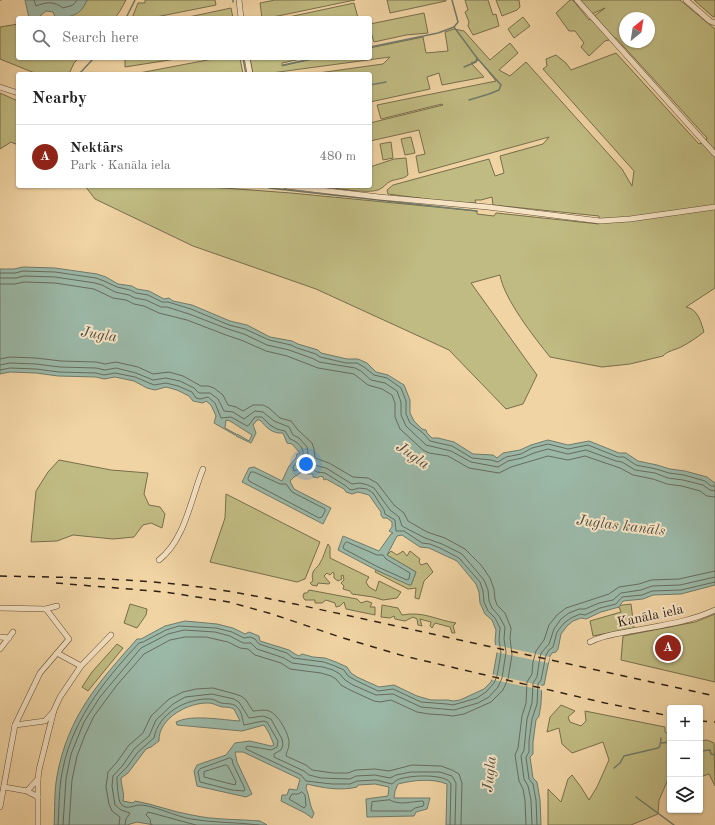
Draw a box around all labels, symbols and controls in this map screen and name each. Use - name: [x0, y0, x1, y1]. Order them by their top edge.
- north arrow: [619, 12, 655, 48]
- search box: [16, 16, 372, 60]
- icon: search: [30, 27, 52, 49]
- text: Search here: [62, 31, 139, 46]
- text: Nearby: [32, 90, 87, 107]
- text: Nektārs: [70, 141, 123, 156]
- text: A: [40, 150, 50, 163]
- text: 480 m: [319, 150, 356, 163]
- text: Park · Kanāla iela: [70, 159, 170, 172]
- water label: Jugla: [80, 325, 118, 346]
- water label: Jugla: [393, 440, 431, 473]
- your location: [296, 454, 316, 474]
- water label: Juglas kanāls: [576, 514, 666, 539]
- street label: Kanāla iela: [616, 602, 685, 630]
- pin: A: [655, 633, 681, 663]
- map controls: [667, 705, 703, 813]
- button: +: [667, 705, 703, 741]
- button: −: [667, 741, 703, 777]
- water label: Jugla: [481, 755, 500, 793]
- button: layers: [667, 777, 703, 813]

